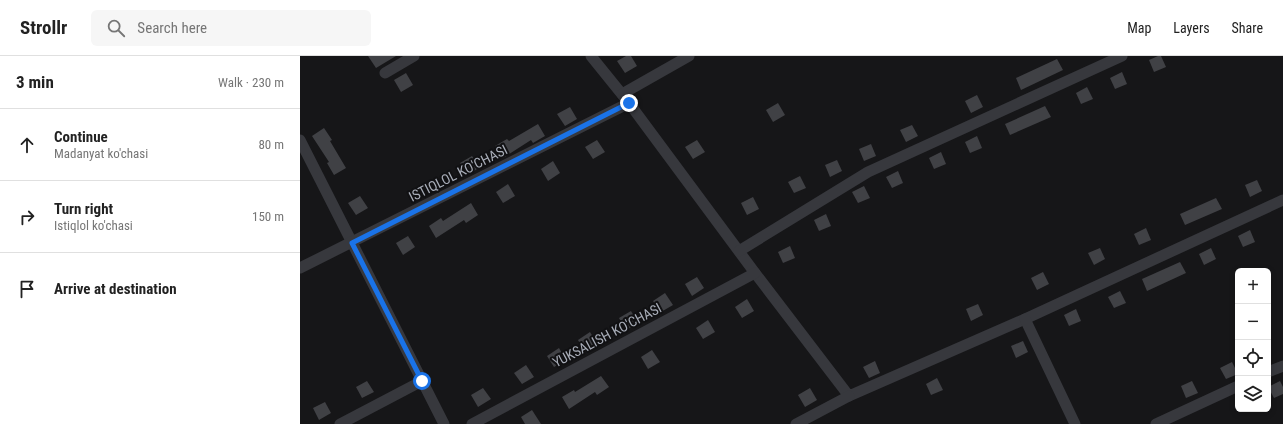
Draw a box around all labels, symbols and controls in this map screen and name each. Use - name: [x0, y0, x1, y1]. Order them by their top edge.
- search box: [91, 10, 371, 46]
- text: Strollr: [20, 16, 67, 39]
- icon: search: [105, 17, 127, 39]
- text: Search here: [137, 19, 207, 37]
- text: Map: [1127, 20, 1151, 36]
- text: Layers: [1173, 20, 1210, 36]
- text: Share: [1232, 20, 1263, 36]
- text: 3 min: [16, 72, 54, 92]
- text: Walk · 230 m: [218, 75, 284, 90]
- route end: [620, 94, 638, 112]
- text: Continue: [54, 128, 108, 146]
- icon: ahead: [16, 134, 38, 156]
- text: 80 m: [258, 137, 284, 152]
- street label: ISTIQLOL KO'CHASI: [406, 141, 510, 205]
- text: Madanyat ko'chasi: [54, 146, 148, 161]
- text: Turn right: [54, 200, 113, 218]
- icon: right: [16, 206, 38, 228]
- text: 150 m: [252, 209, 284, 224]
- text: Istiqlol ko'chasi: [54, 218, 133, 233]
- map controls: [1235, 268, 1271, 412]
- button: +: [1235, 268, 1271, 304]
- icon: arrive: [16, 278, 38, 300]
- text: Arrive at destination: [54, 280, 177, 298]
- street label: YUKSALISH KO'CHASI: [550, 300, 664, 370]
- button: −: [1235, 304, 1271, 340]
- button: locate: [1235, 340, 1271, 376]
- route start: [413, 372, 431, 390]
- button: layers: [1235, 376, 1271, 412]

